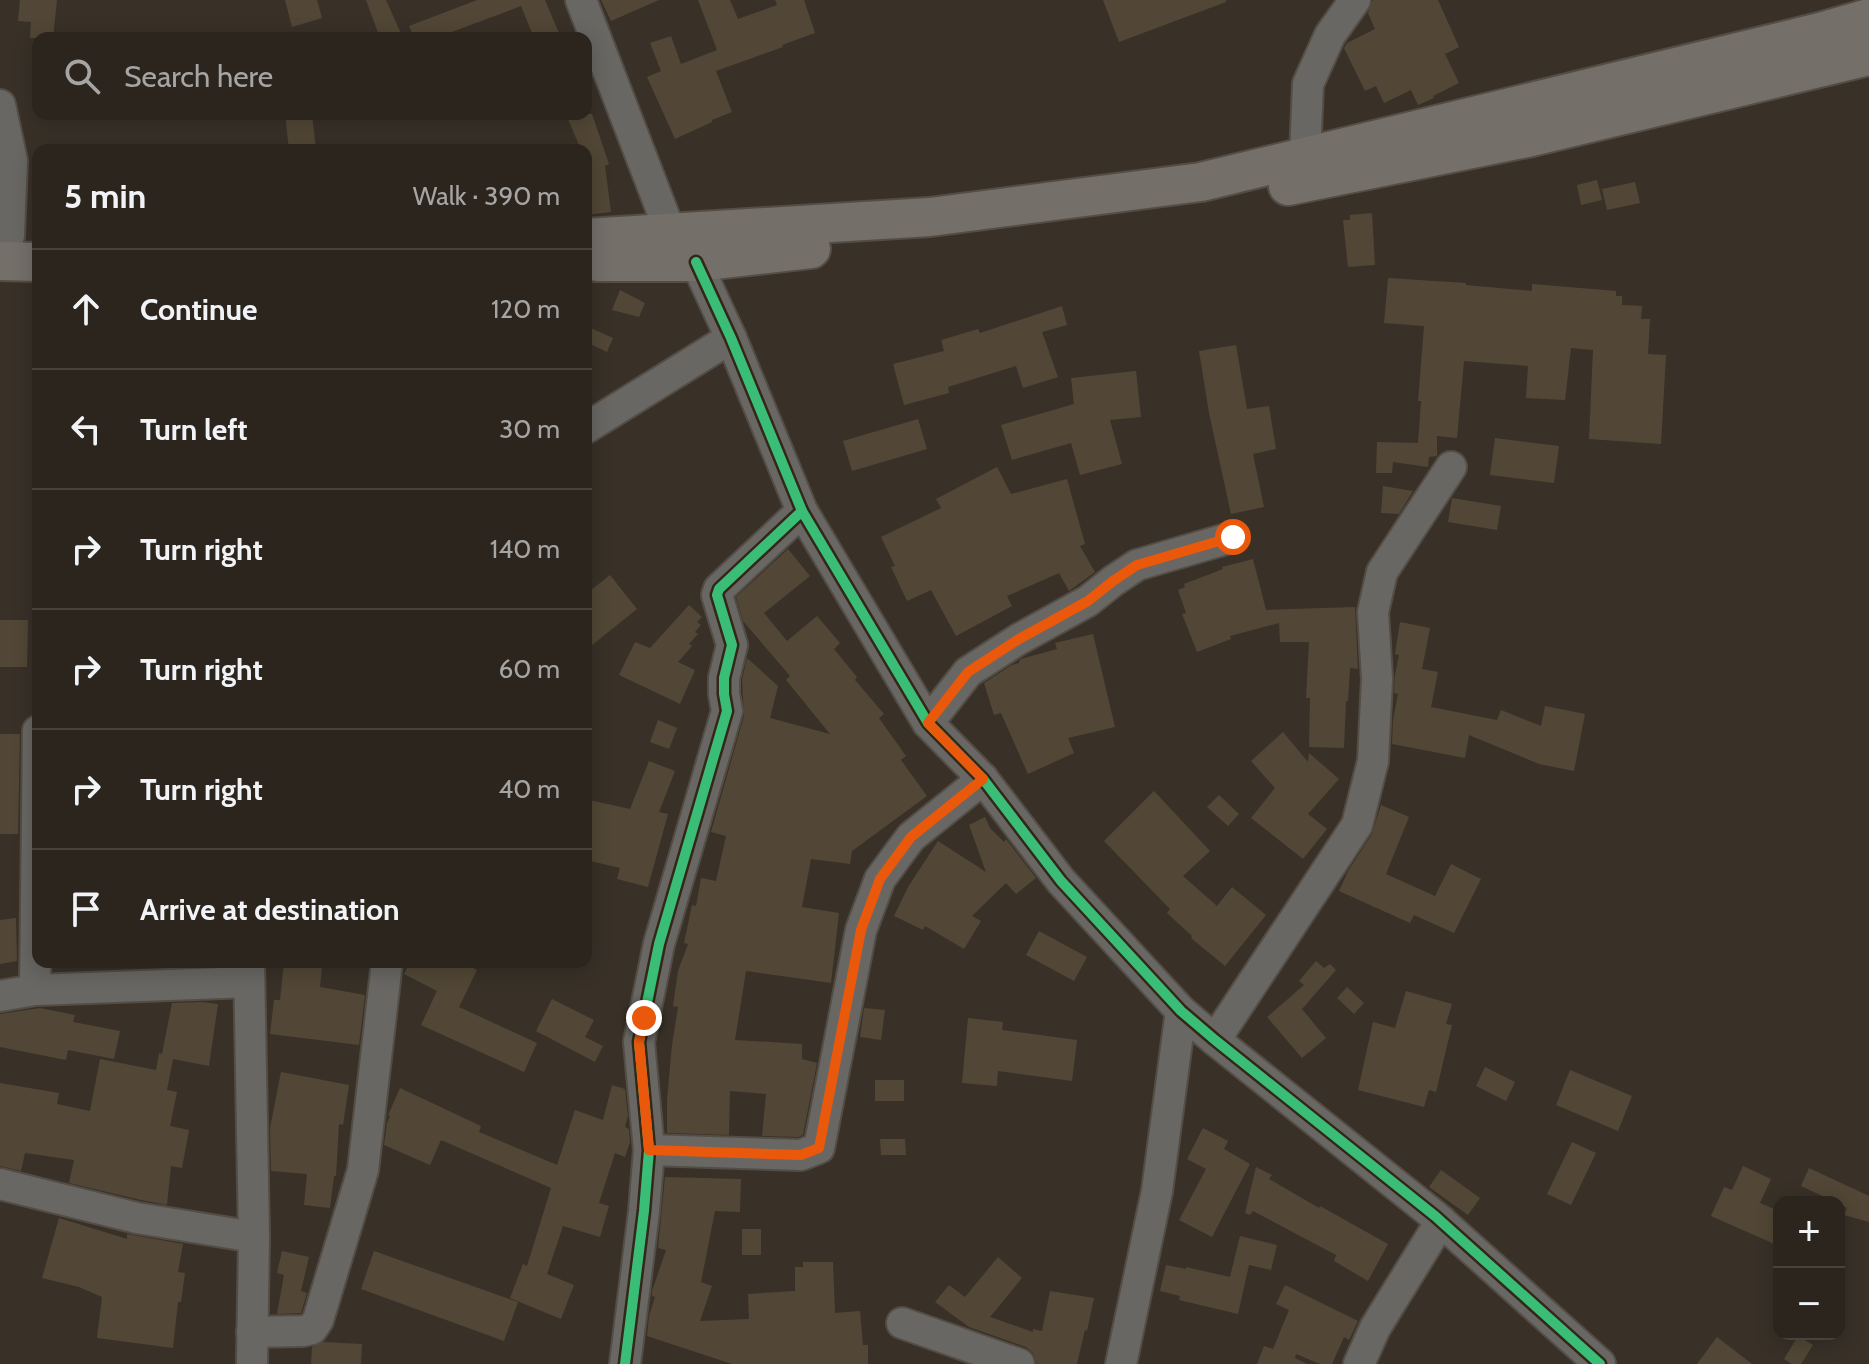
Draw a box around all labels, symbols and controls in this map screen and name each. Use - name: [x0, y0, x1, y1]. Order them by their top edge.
- search box: [32, 32, 592, 120]
- icon: search: [60, 54, 104, 98]
- text: Search here: [124, 58, 273, 95]
- text: 5 min: [64, 175, 146, 217]
- text: Walk · 390 m: [413, 180, 560, 212]
- icon: ahead: [64, 287, 108, 331]
- text: Continue: [140, 291, 257, 328]
- text: 120 m: [491, 293, 560, 325]
- icon: left: [64, 407, 108, 451]
- text: Turn left: [140, 411, 248, 448]
- text: 30 m: [499, 413, 560, 445]
- route start: [1215, 519, 1251, 555]
- icon: right: [64, 527, 108, 571]
- text: Turn right: [140, 531, 263, 568]
- text: 140 m: [490, 533, 560, 565]
- icon: right: [64, 647, 108, 691]
- text: Turn right: [140, 651, 263, 688]
- text: 60 m: [498, 653, 560, 685]
- icon: right: [64, 767, 108, 811]
- text: Turn right: [140, 771, 263, 808]
- text: 40 m: [498, 773, 560, 805]
- icon: arrive: [64, 887, 108, 931]
- text: Arrive at destination: [140, 891, 400, 928]
- route end: [626, 1000, 662, 1036]
- map controls: [1773, 1196, 1845, 1340]
- button: +: [1773, 1196, 1845, 1268]
- button: −: [1773, 1268, 1845, 1340]

